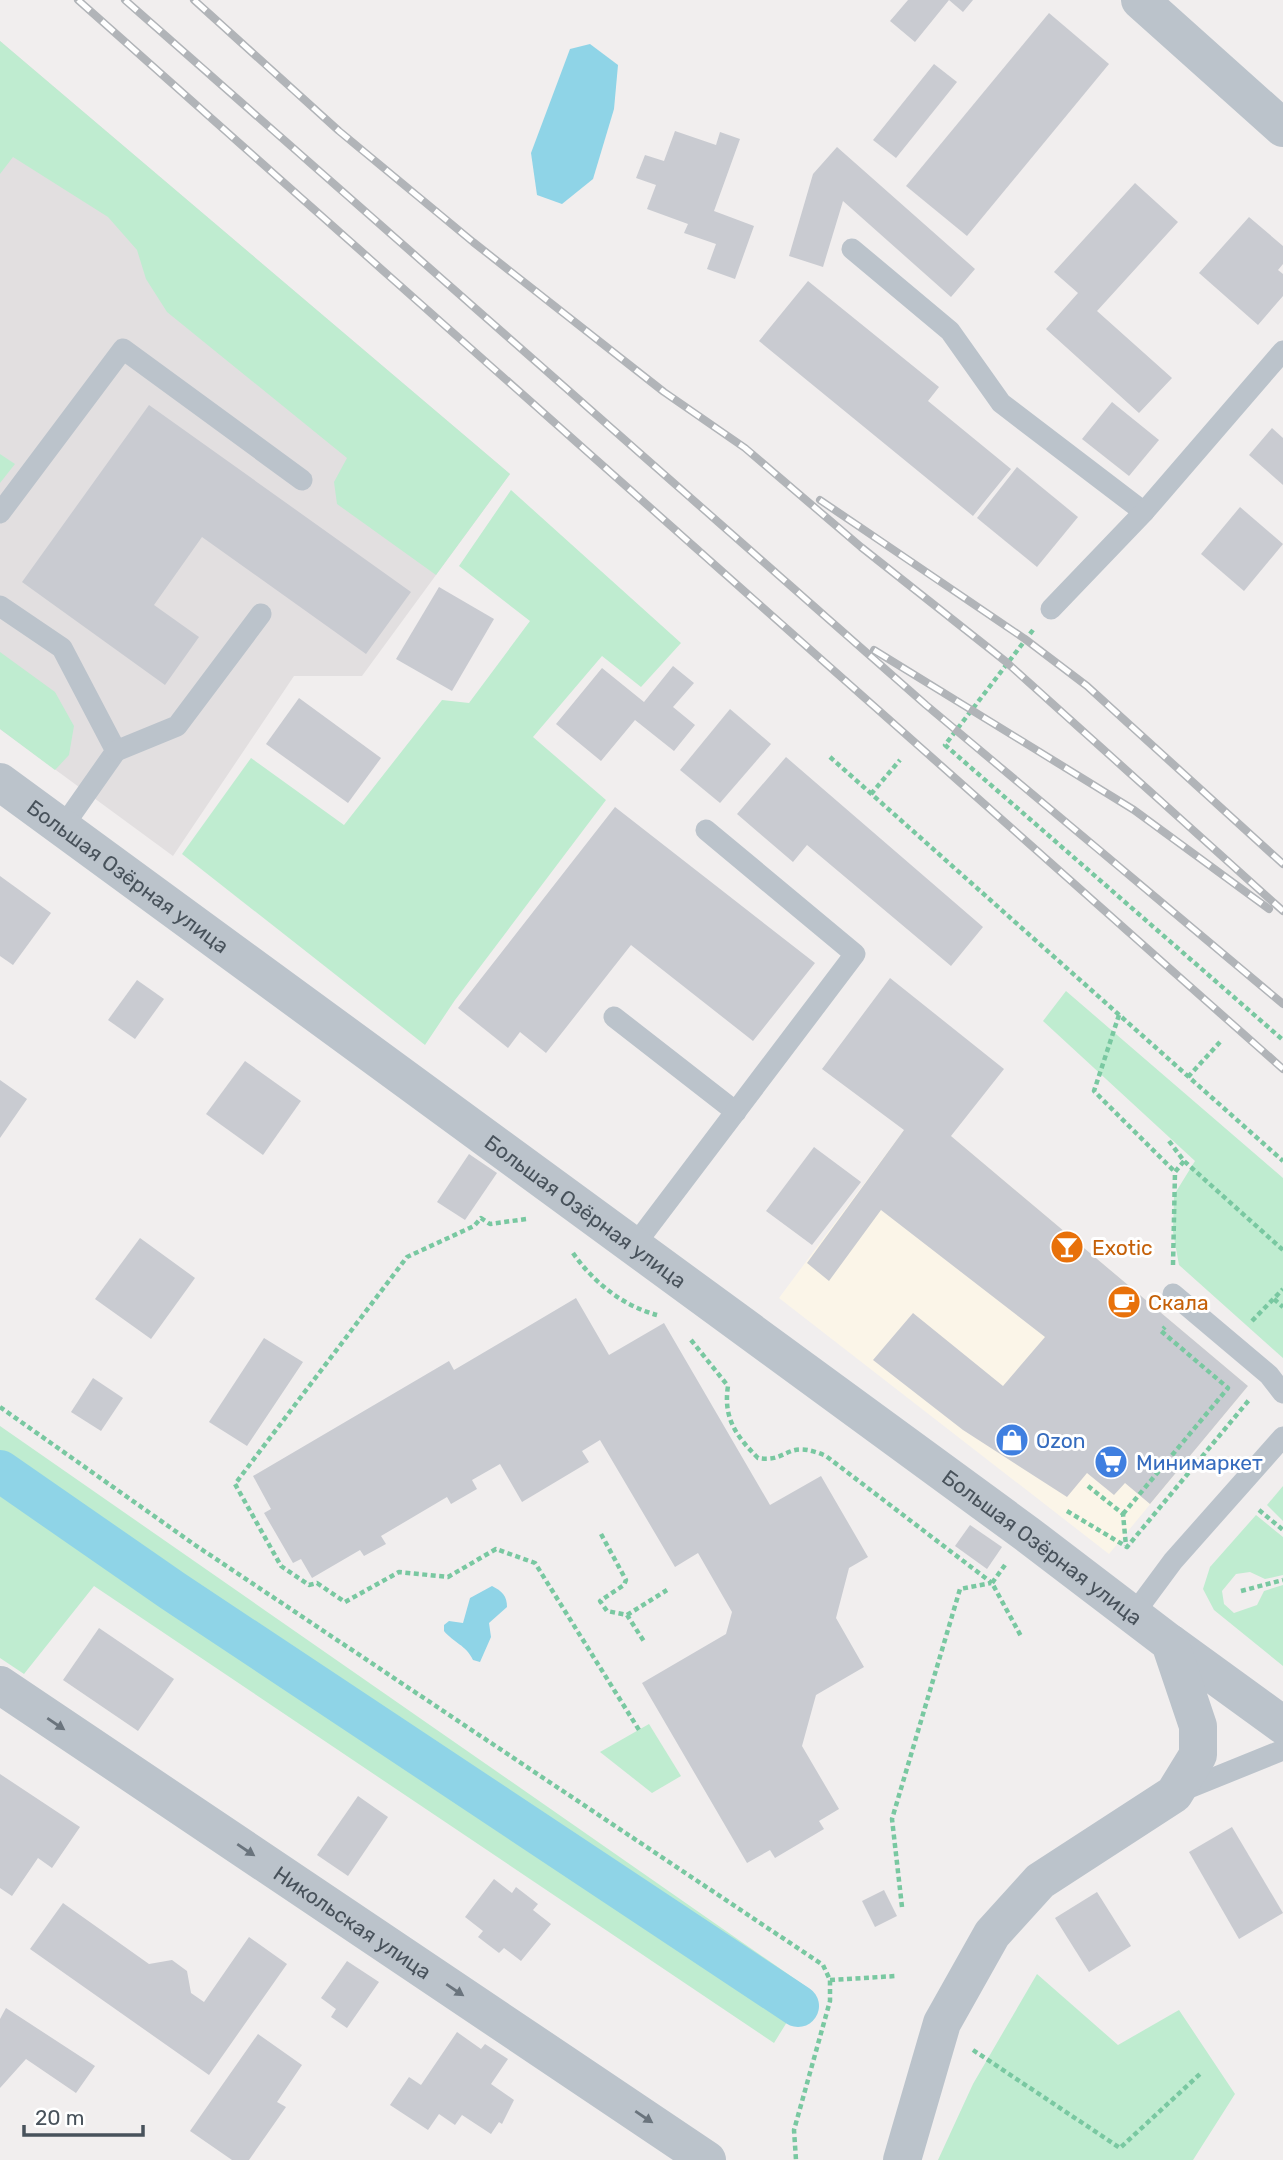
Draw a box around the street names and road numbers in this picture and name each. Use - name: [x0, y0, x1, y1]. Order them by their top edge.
- street label: Большая Озёрная улица: [23, 794, 234, 958]
- street label: Большая Озёрная улица: [480, 1129, 691, 1293]
- street label: Большая Озёрная улица: [938, 1464, 1147, 1630]
- street label: Никольская улица: [269, 1860, 436, 1984]

